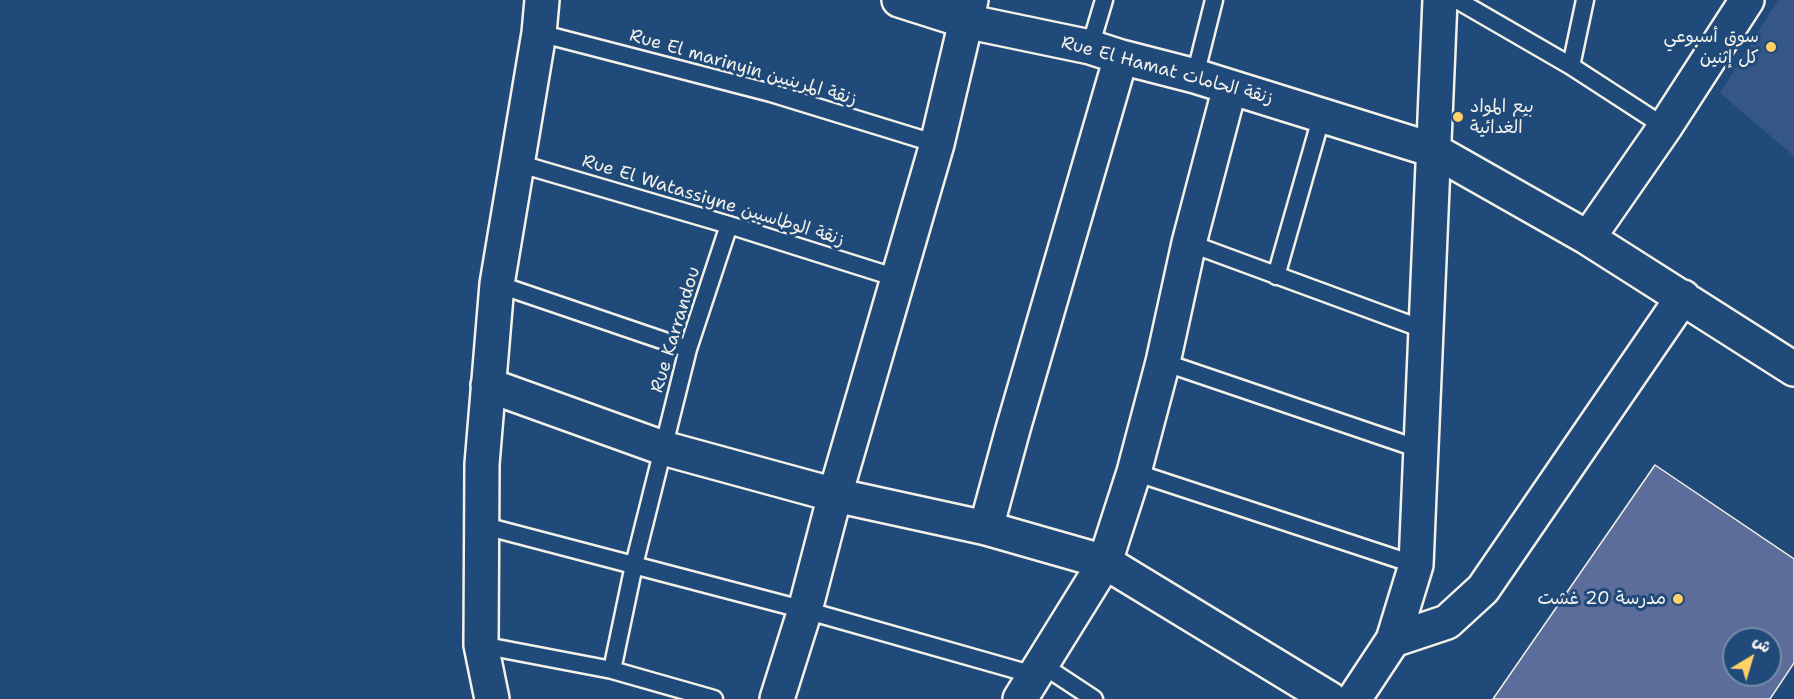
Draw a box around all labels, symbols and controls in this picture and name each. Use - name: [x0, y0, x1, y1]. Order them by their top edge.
- street label: Rue El marinyin زنقة المرينيين: [627, 25, 859, 111]
- place label: سوق أسبوعي كل إثنين: [1664, 26, 1759, 68]
- street label: Rue El Hamat زنقة الحامات: [1059, 32, 1275, 110]
- marker: سوق أسبوعي كل إثنين: [1764, 40, 1778, 54]
- place label: بيع المواد الغدائية: [1470, 96, 1534, 138]
- marker: بيع المواد الغدائية: [1451, 110, 1465, 124]
- street label: Rue El Watassiyne زنقة الوطاسيين: [579, 151, 847, 251]
- street label: Rue Karrandou: [647, 264, 705, 396]
- place label: مدرسة 20 غشت: [1537, 588, 1666, 610]
- marker: مدرسة 20 غشت: [1671, 592, 1685, 606]
- north arrow: [1722, 627, 1782, 687]
- text: ش: [1749, 630, 1776, 658]

